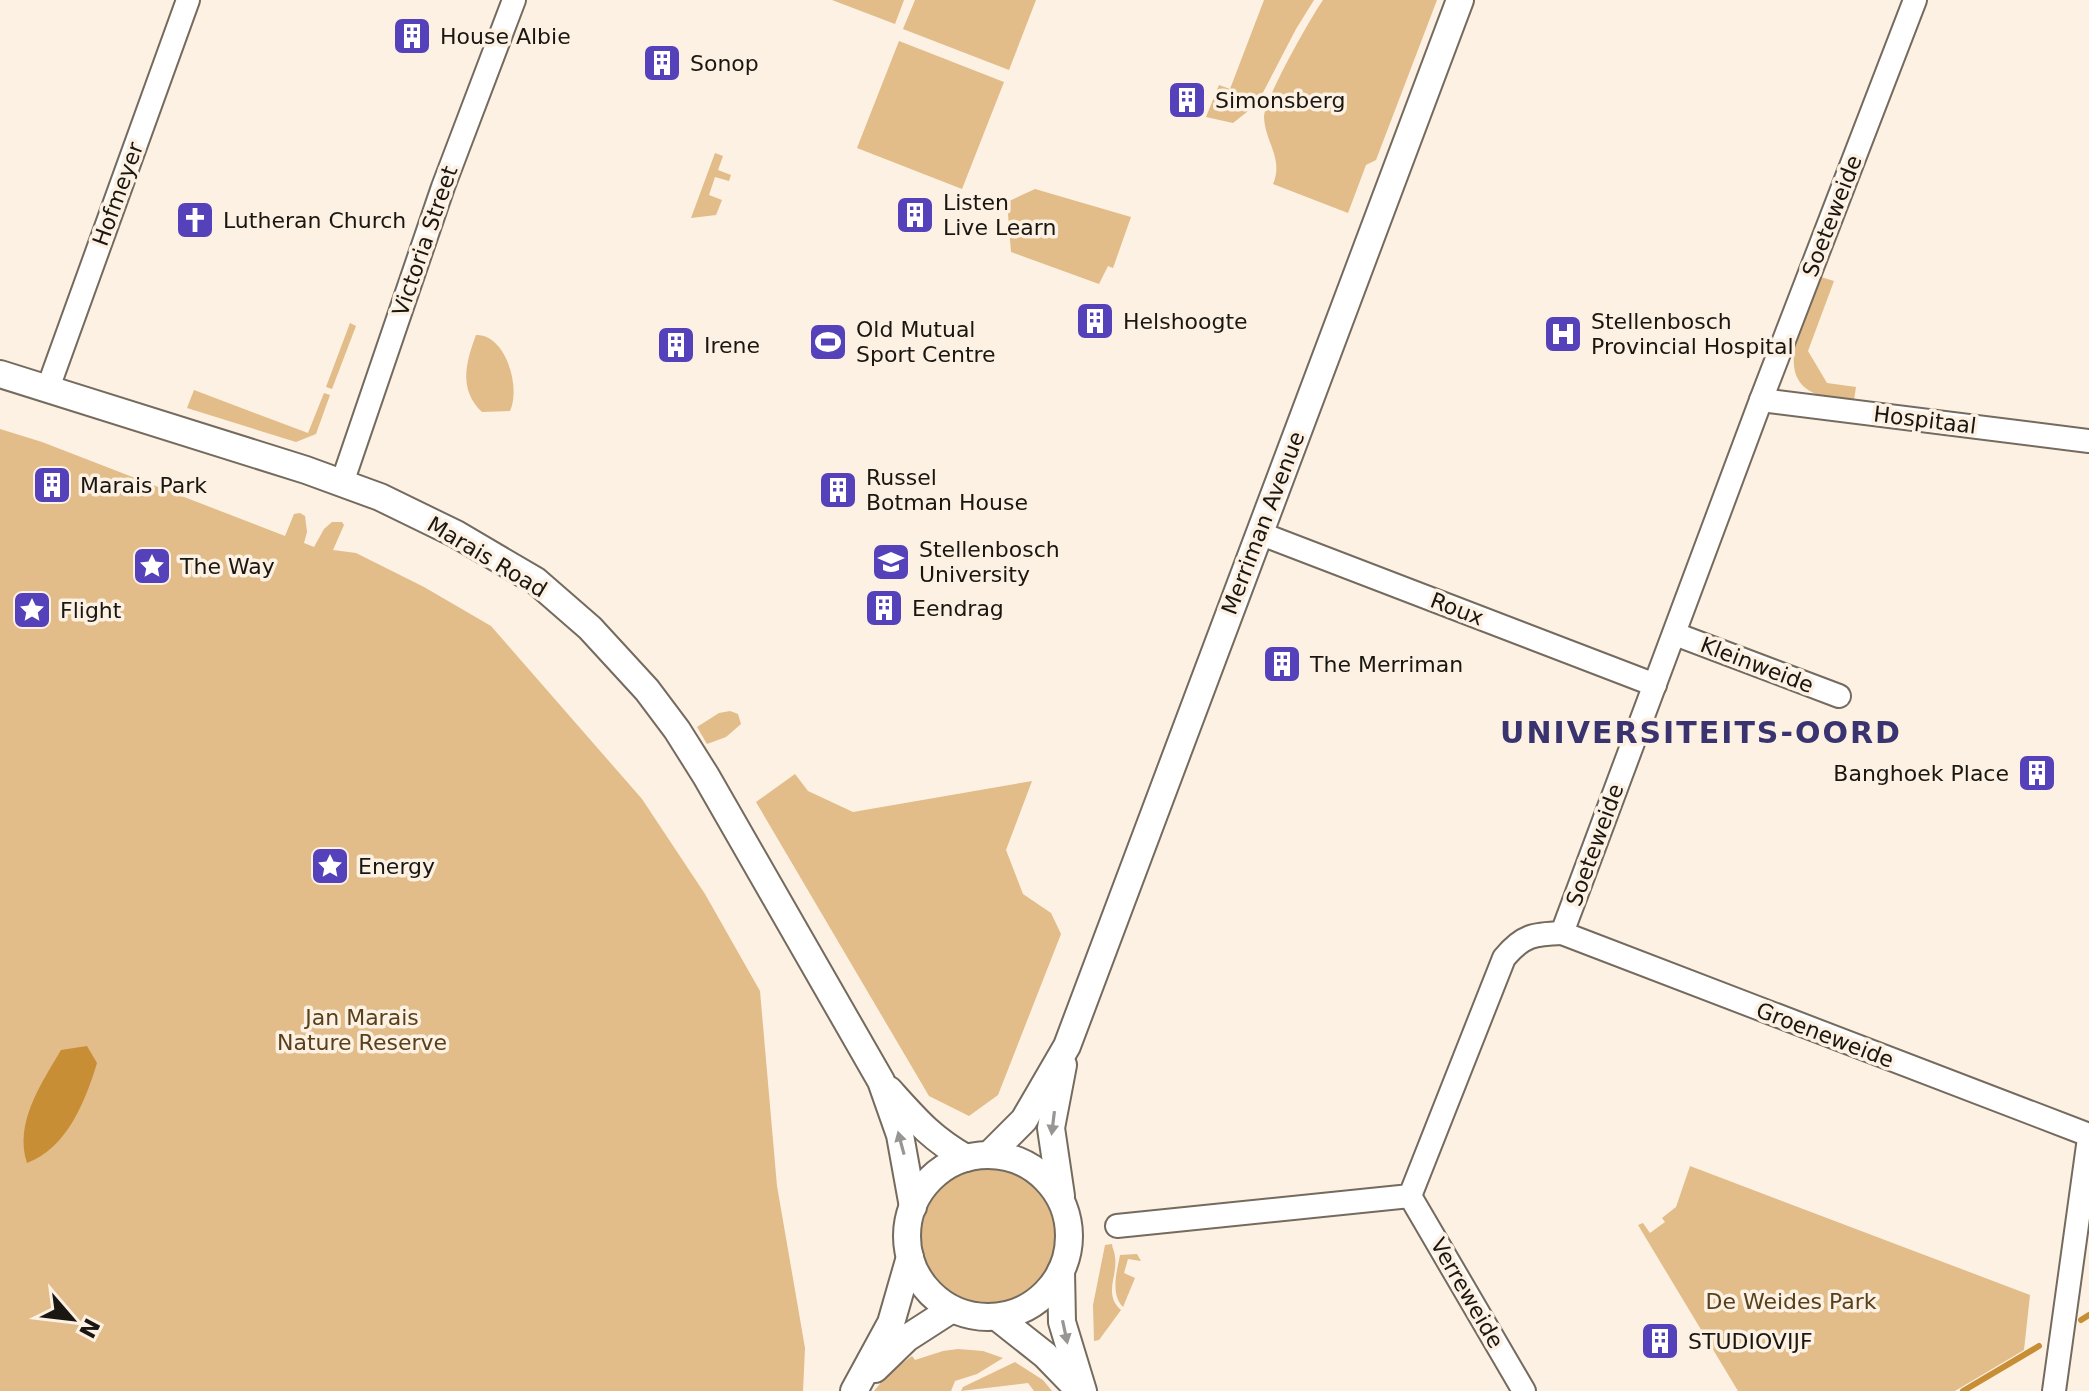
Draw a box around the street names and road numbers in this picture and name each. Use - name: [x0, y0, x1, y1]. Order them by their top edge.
- street label: Hofmeyer: [88, 138, 149, 249]
- street label: Soeteweide: [1797, 152, 1867, 280]
- street label: Victoria Street: [388, 162, 463, 319]
- street label: Hospitaal: [1872, 401, 1978, 439]
- street label: Merriman Avenue: [1217, 428, 1309, 618]
- street label: Marais Road: [423, 512, 551, 602]
- street label: Roux: [1427, 588, 1487, 630]
- street label: Kleinweide: [1697, 632, 1817, 698]
- street label: Soeteweide: [1561, 780, 1629, 910]
- street label: Groeneweide: [1753, 997, 1897, 1073]
- street label: Verreweide: [1425, 1234, 1509, 1352]

